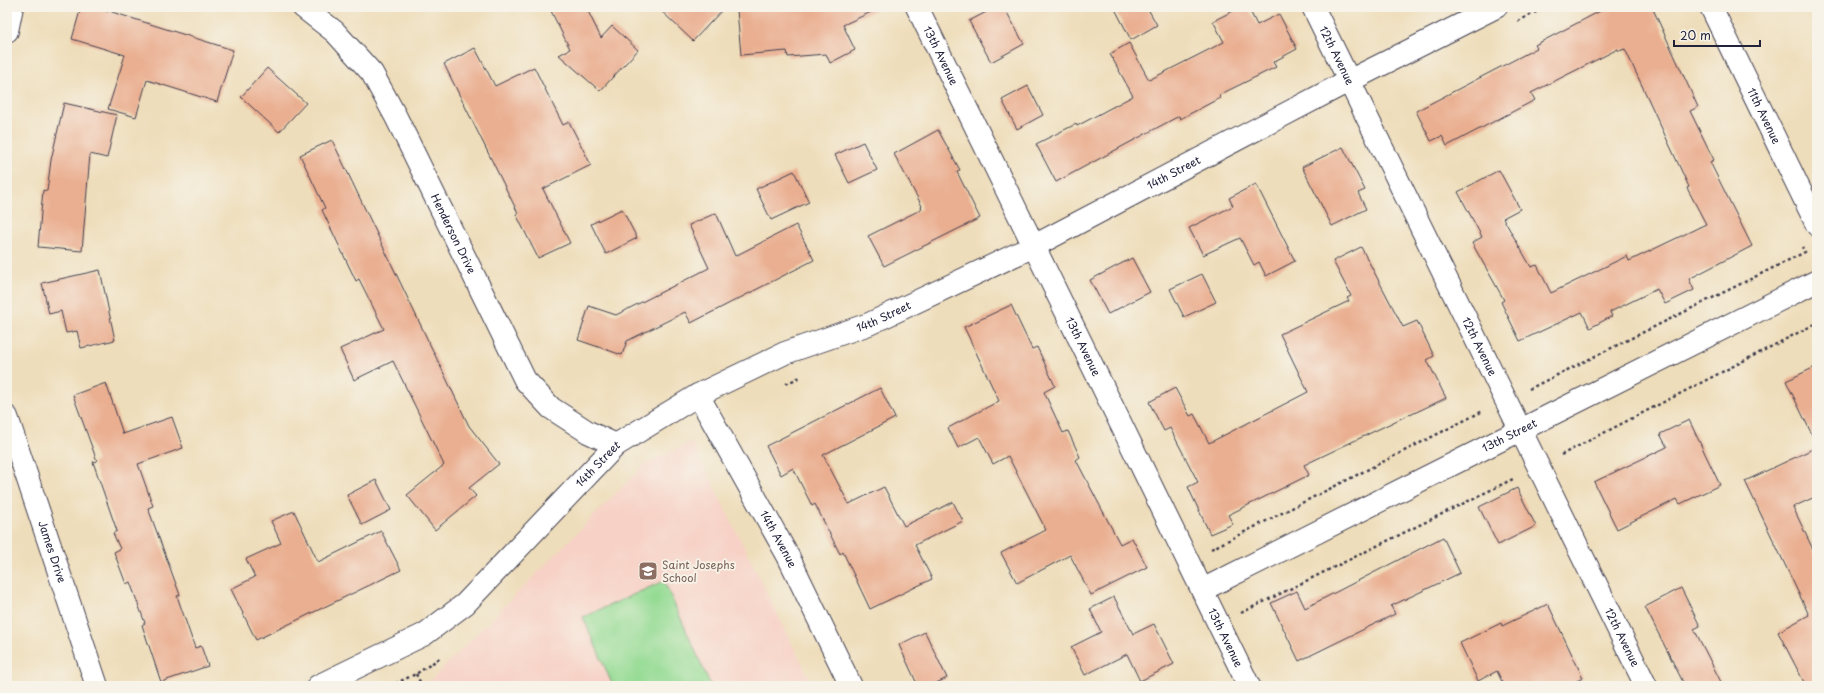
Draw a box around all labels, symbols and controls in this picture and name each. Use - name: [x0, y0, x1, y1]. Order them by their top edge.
- scale bar: [1674, 22, 1760, 48]
- street label: 13th Avenue: [919, 23, 963, 88]
- street label: 12th Avenue: [1316, 23, 1359, 88]
- text: 20 m: [1680, 26, 1711, 44]
- street label: 11th Avenue: [1743, 85, 1785, 147]
- street label: 14th Street: [1143, 151, 1204, 193]
- street label: Henderson Drive: [427, 191, 481, 277]
- street label: 14th Street: [854, 296, 914, 336]
- street label: 13th Avenue: [1062, 314, 1105, 379]
- street label: 12th Avenue: [1458, 314, 1502, 379]
- street label: 13th Street: [1479, 414, 1540, 456]
- street label: 14th Street: [571, 435, 623, 491]
- street label: 14th Avenue: [756, 507, 801, 570]
- street label: James Drive: [34, 518, 71, 585]
- place label: Saint Josephs School: [662, 556, 735, 586]
- school or university icon: Saint Josephs School: [637, 560, 659, 582]
- street label: 13th Avenue: [1204, 605, 1248, 670]
- street label: 12th Avenue: [1601, 605, 1644, 670]

